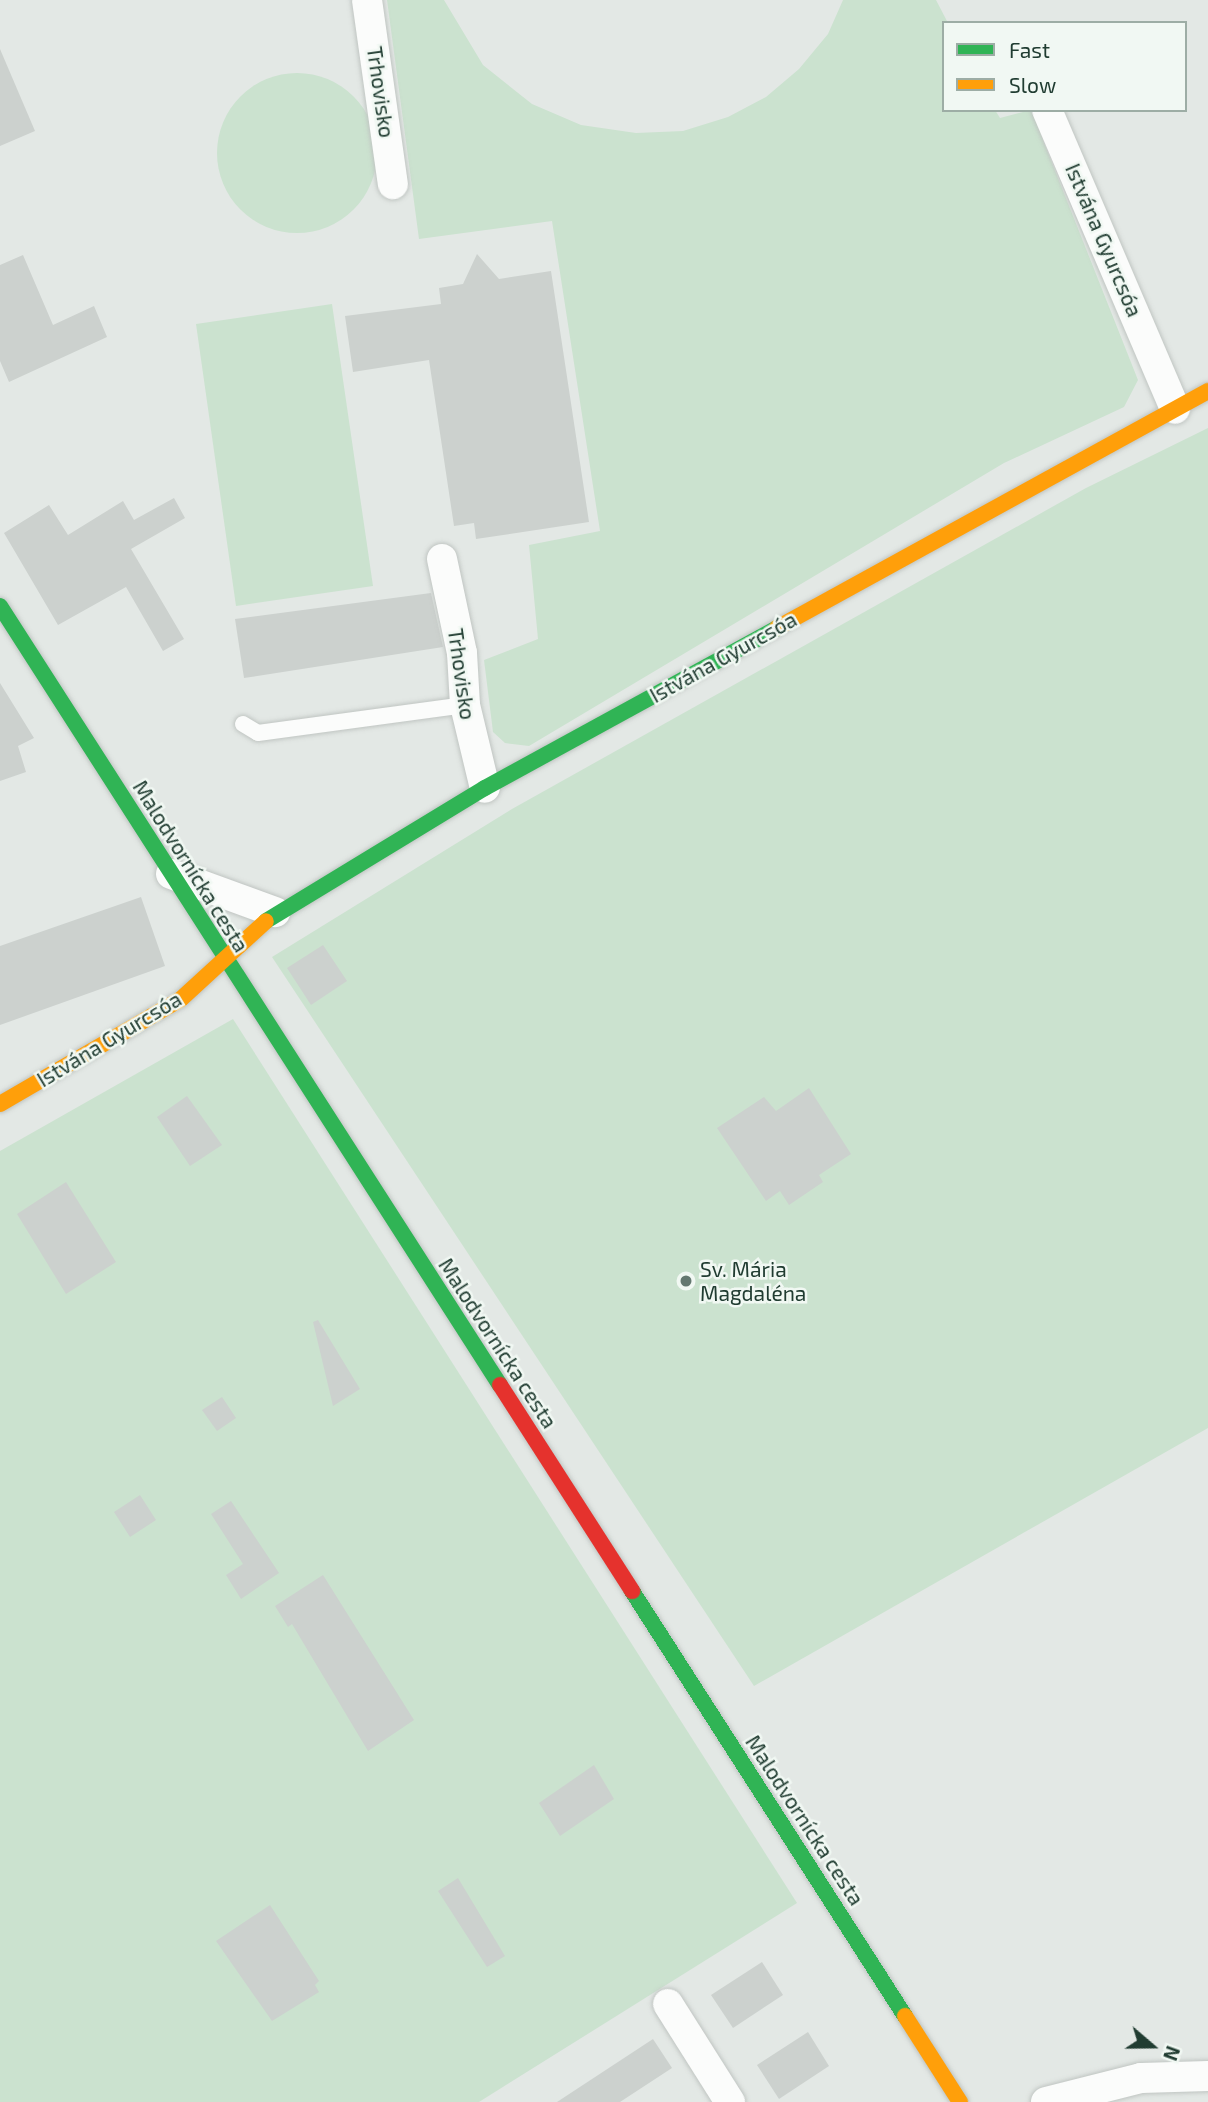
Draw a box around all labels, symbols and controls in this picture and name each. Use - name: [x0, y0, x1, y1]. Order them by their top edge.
- legend: [942, 21, 1187, 112]
- text: Fast: [1009, 37, 1050, 62]
- street label: Trhovisko: [362, 45, 400, 139]
- text: Slow: [1009, 72, 1056, 97]
- street label: Istvána Gyurcsóa: [1060, 160, 1148, 320]
- street label: Istvána Gyurcsóa: [645, 606, 801, 708]
- street label: Trhovisko: [443, 627, 481, 721]
- street label: Malodvornícka cesta: [128, 776, 254, 956]
- street label: Istvána Gyurcsóa: [32, 986, 186, 1092]
- street label: Malodvornícka cesta: [434, 1253, 562, 1433]
- place label: Sv. Mária Magdaléna: [700, 1256, 806, 1306]
- marker: Sv. Mária Magdaléna: [678, 1273, 694, 1289]
- street label: Malodvornícka cesta: [741, 1730, 869, 1910]
- north arrow: [1117, 2011, 1187, 2081]
- text: N: [1159, 2043, 1185, 2064]

